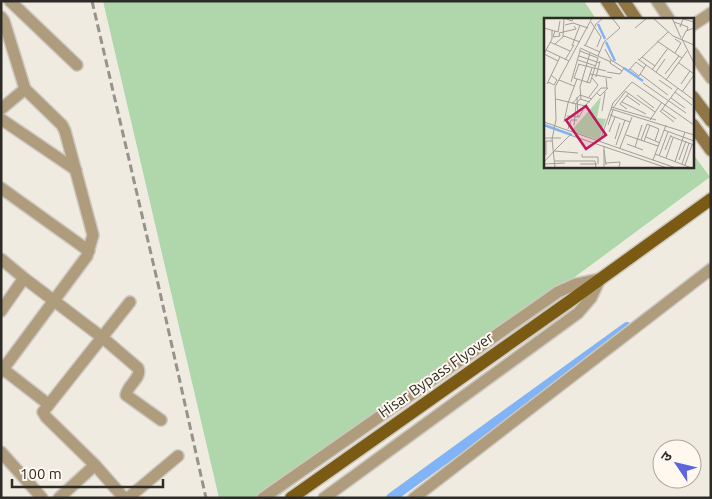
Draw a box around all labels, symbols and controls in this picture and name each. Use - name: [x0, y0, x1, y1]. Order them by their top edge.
- inset map: [544, 18, 694, 168]
- street label: Hisar Bypass Flyover: [375, 328, 497, 421]
- north arrow: [652, 439, 702, 489]
- text: उ: [657, 448, 676, 464]
- scale bar: [12, 456, 164, 488]
- text: 100 m: [20, 465, 62, 482]

